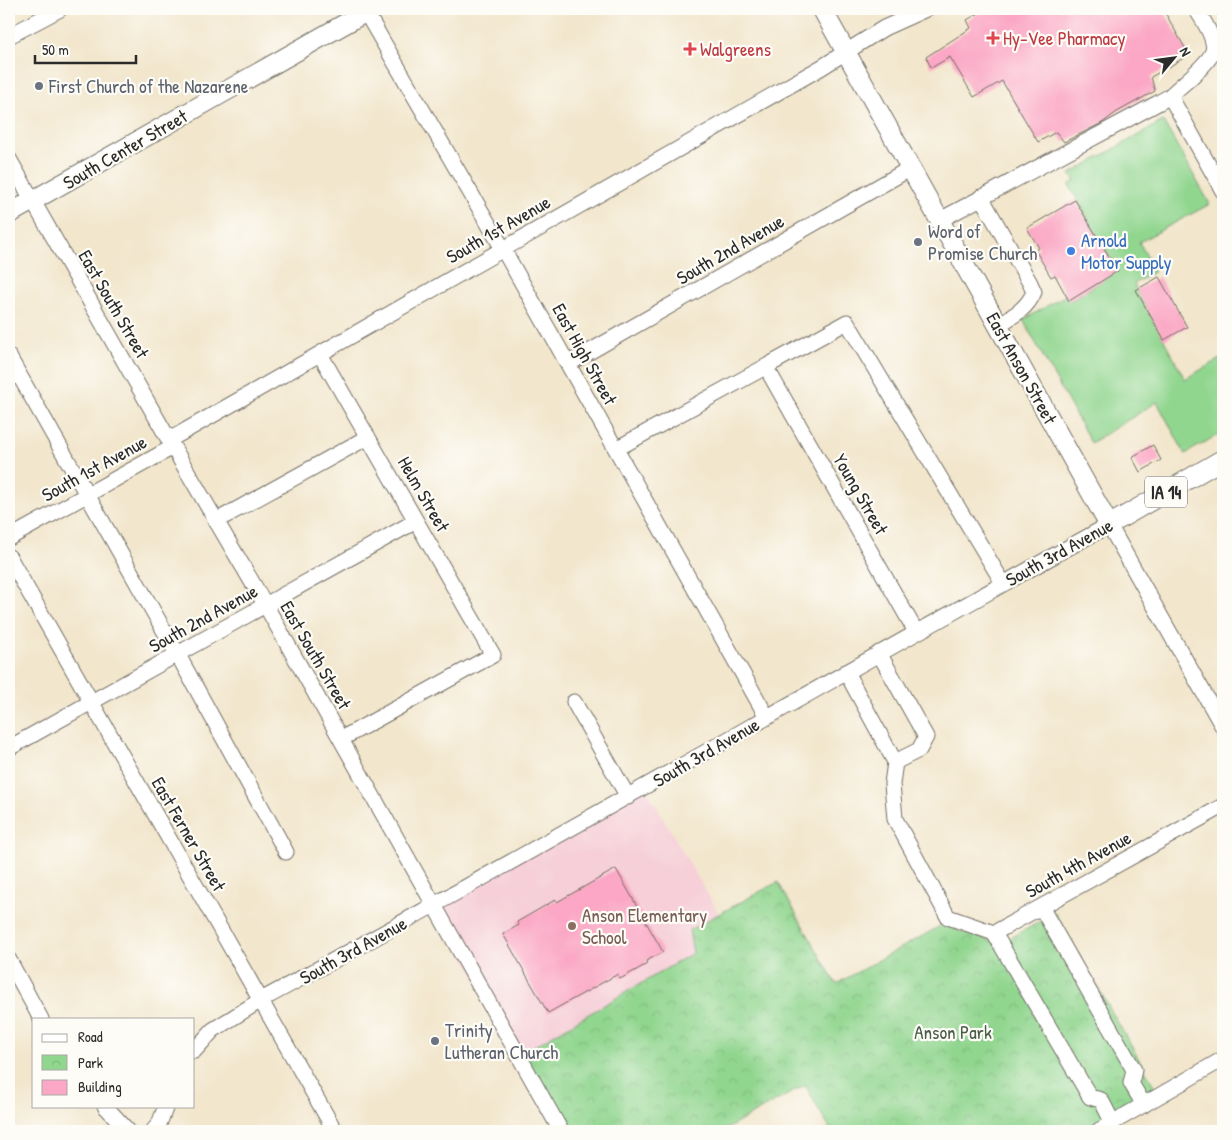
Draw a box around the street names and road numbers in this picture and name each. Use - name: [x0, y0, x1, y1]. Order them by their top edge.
- street label: South Center Street: [58, 103, 192, 195]
- street label: South 1st Avenue: [441, 188, 555, 269]
- street label: South 2nd Avenue: [671, 207, 789, 290]
- street label: East South Street: [72, 245, 156, 363]
- street label: East High Street: [546, 299, 624, 410]
- street label: East Anson Street: [981, 307, 1064, 429]
- street label: South 1st Avenue: [37, 428, 151, 508]
- street label: Young Street: [827, 449, 895, 540]
- street label: Helm Street: [392, 452, 456, 537]
- road number: IA 14: [1145, 477, 1187, 508]
- street label: South 3rd Avenue: [1001, 512, 1118, 592]
- street label: South 2nd Avenue: [144, 577, 262, 659]
- street label: East South Street: [274, 596, 358, 714]
- street label: South 3rd Avenue: [648, 711, 764, 793]
- street label: East Ferner Street: [146, 772, 233, 896]
- street label: South 4th Avenue: [1021, 824, 1136, 904]
- street label: South 3rd Avenue: [295, 910, 412, 990]

